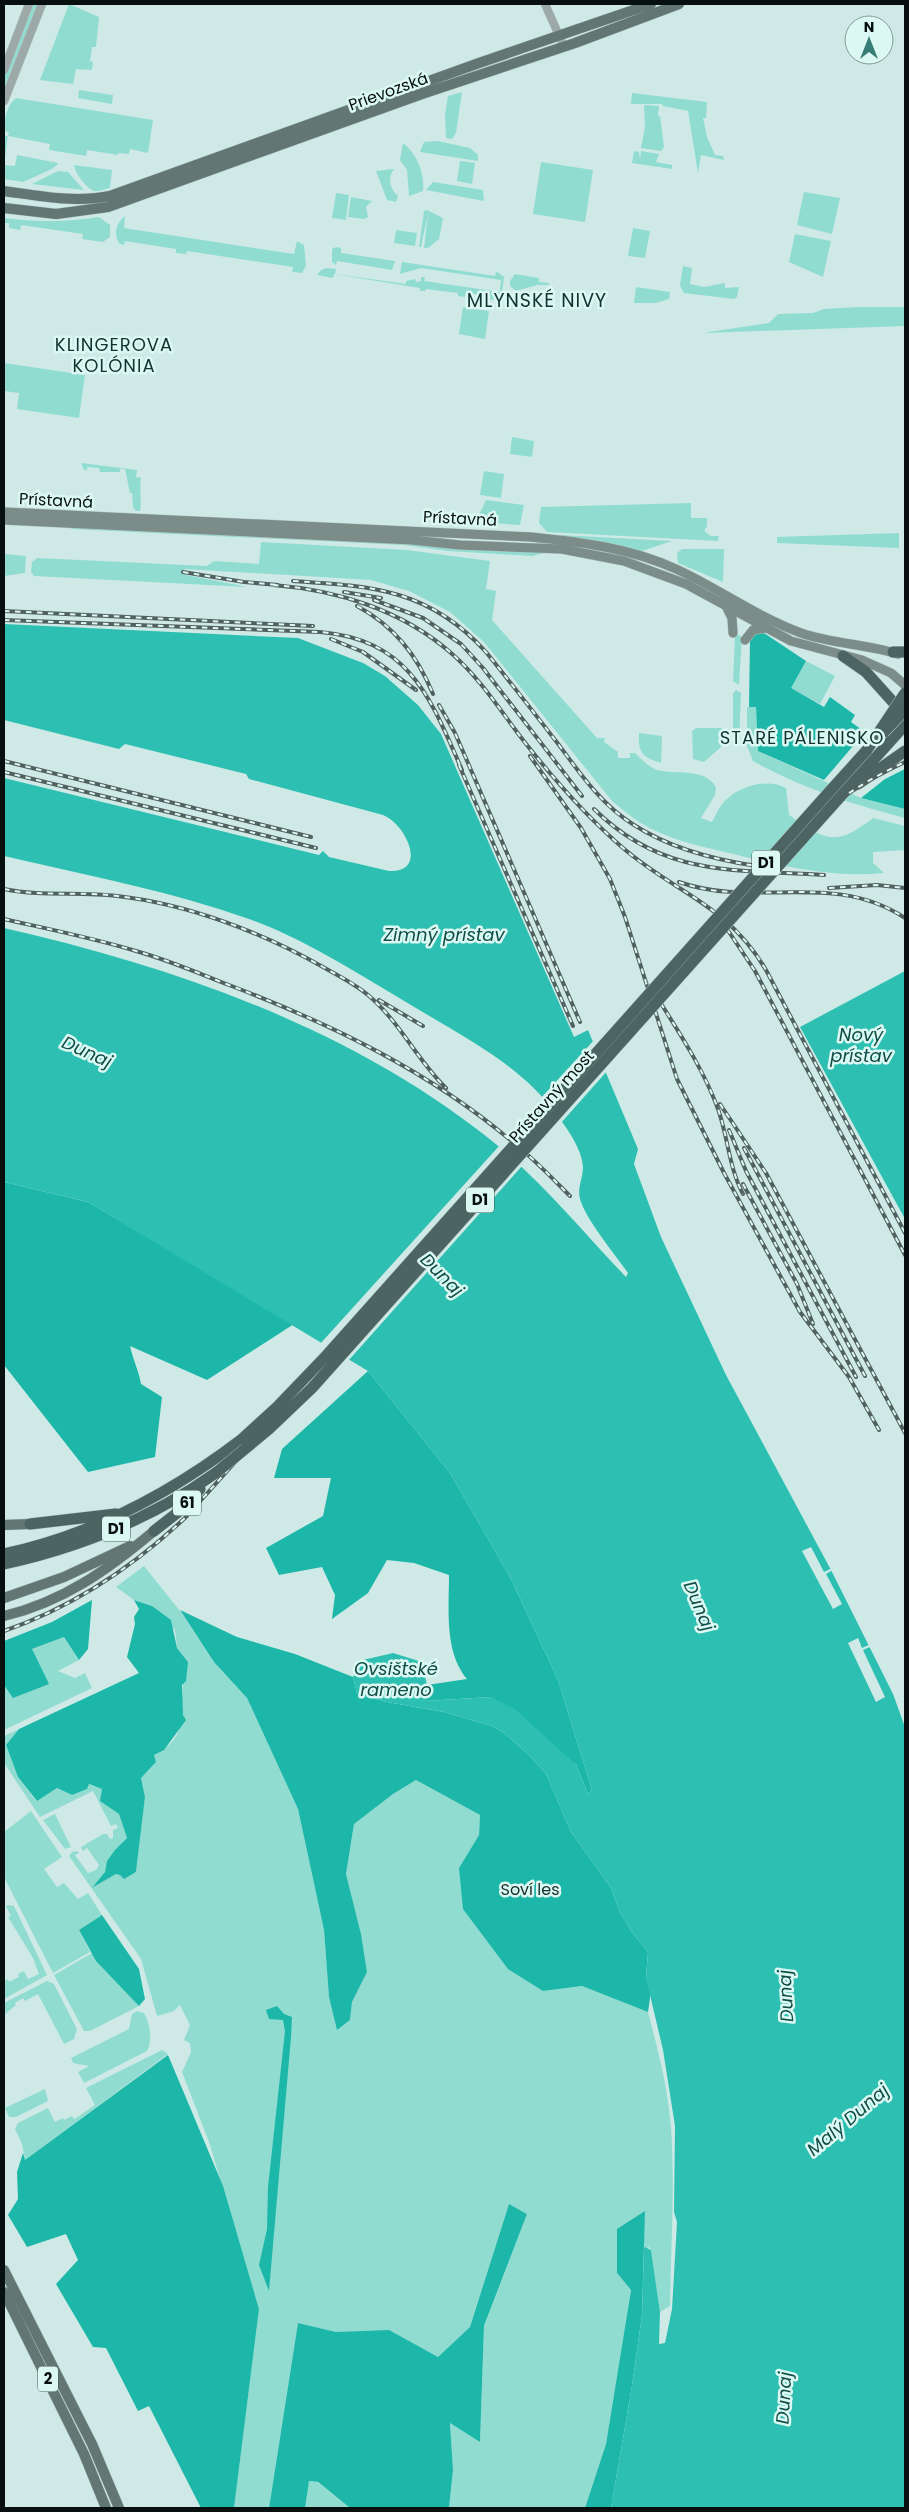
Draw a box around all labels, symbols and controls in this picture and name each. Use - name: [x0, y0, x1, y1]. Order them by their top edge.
- north arrow: [844, 15, 894, 65]
- text: N: [864, 17, 874, 37]
- street label: Prievozská: [345, 66, 431, 116]
- district label: MLYNSKÉ NIVY: [467, 287, 607, 314]
- district label: KLINGEROVA KOLÓNIA: [55, 332, 173, 378]
- street label: Prístavná: [18, 487, 94, 514]
- street label: Prístavná: [422, 505, 498, 532]
- district label: STARÉ PÁLENISKO: [720, 725, 884, 750]
- road number: D1: [752, 850, 780, 876]
- water label: Zimný prístav: [382, 922, 506, 947]
- water label: Nový prístav: [829, 1022, 893, 1068]
- water label: Dunaj: [58, 1029, 117, 1074]
- street label: Prístavný most: [503, 1045, 599, 1148]
- road number: D1: [466, 1188, 494, 1212]
- water label: Dunaj: [415, 1247, 470, 1302]
- road number: 61: [173, 1490, 201, 1516]
- road number: D1: [102, 1516, 130, 1542]
- water label: Dunaj: [678, 1577, 721, 1635]
- water label: Ovsištské rameno: [354, 1656, 438, 1702]
- park label: Soví les: [500, 1878, 560, 1901]
- water label: Dunaj: [772, 1969, 799, 2023]
- water label: Malý Dunaj: [801, 2078, 894, 2161]
- road number: 2: [38, 2366, 58, 2392]
- water label: Dunaj: [770, 2371, 797, 2425]

